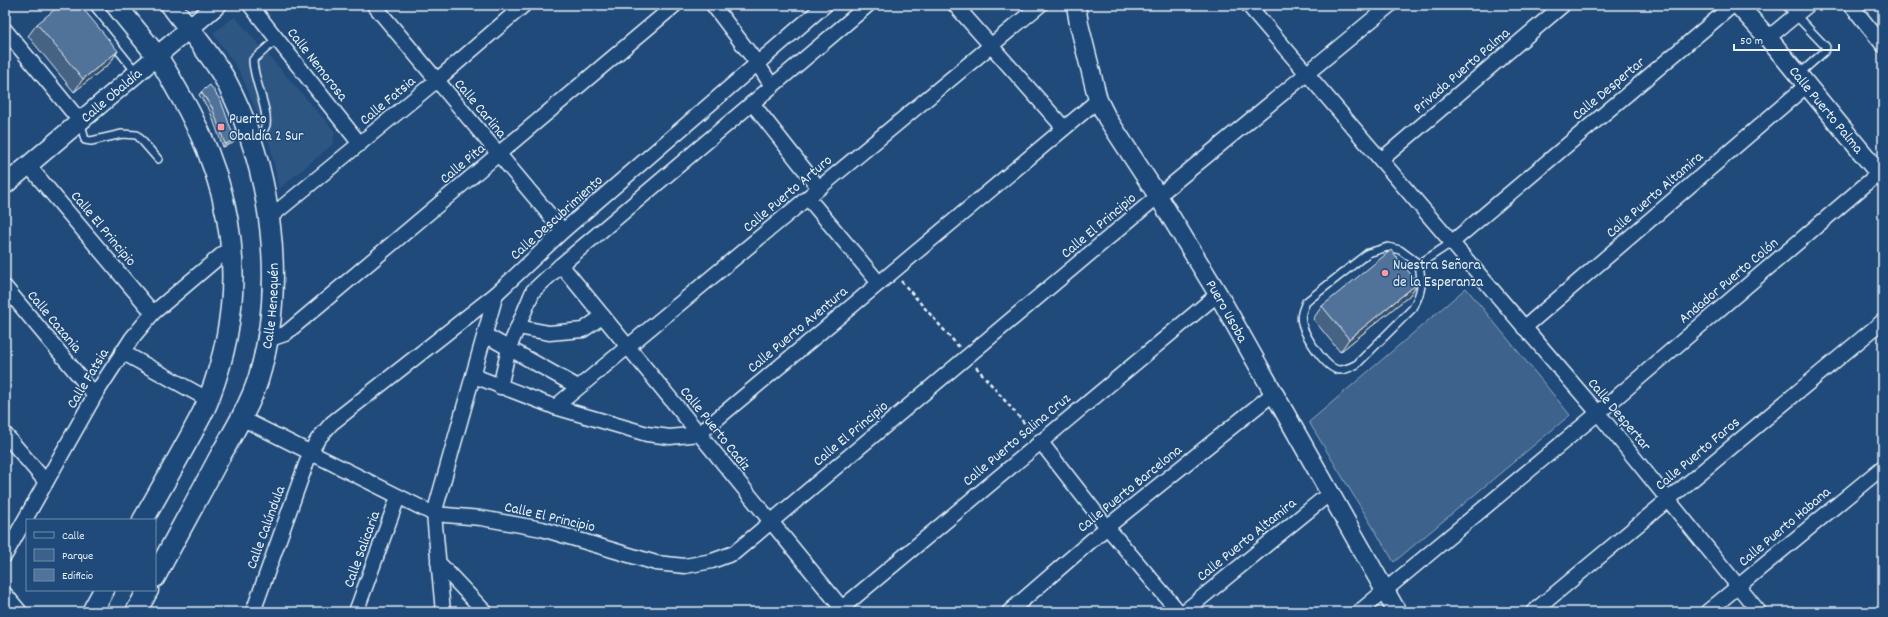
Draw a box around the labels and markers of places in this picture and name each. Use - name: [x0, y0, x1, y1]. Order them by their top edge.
- place label: Puerto Obaldía 2 Sur: [229, 109, 304, 148]
- marker: Puerto Obaldía 2 Sur: [216, 122, 226, 132]
- place label: Nuestra Señora de la Esperanza: [1393, 255, 1484, 294]
- marker: Nuestra Señora de la Esperanza: [1380, 268, 1390, 278]

